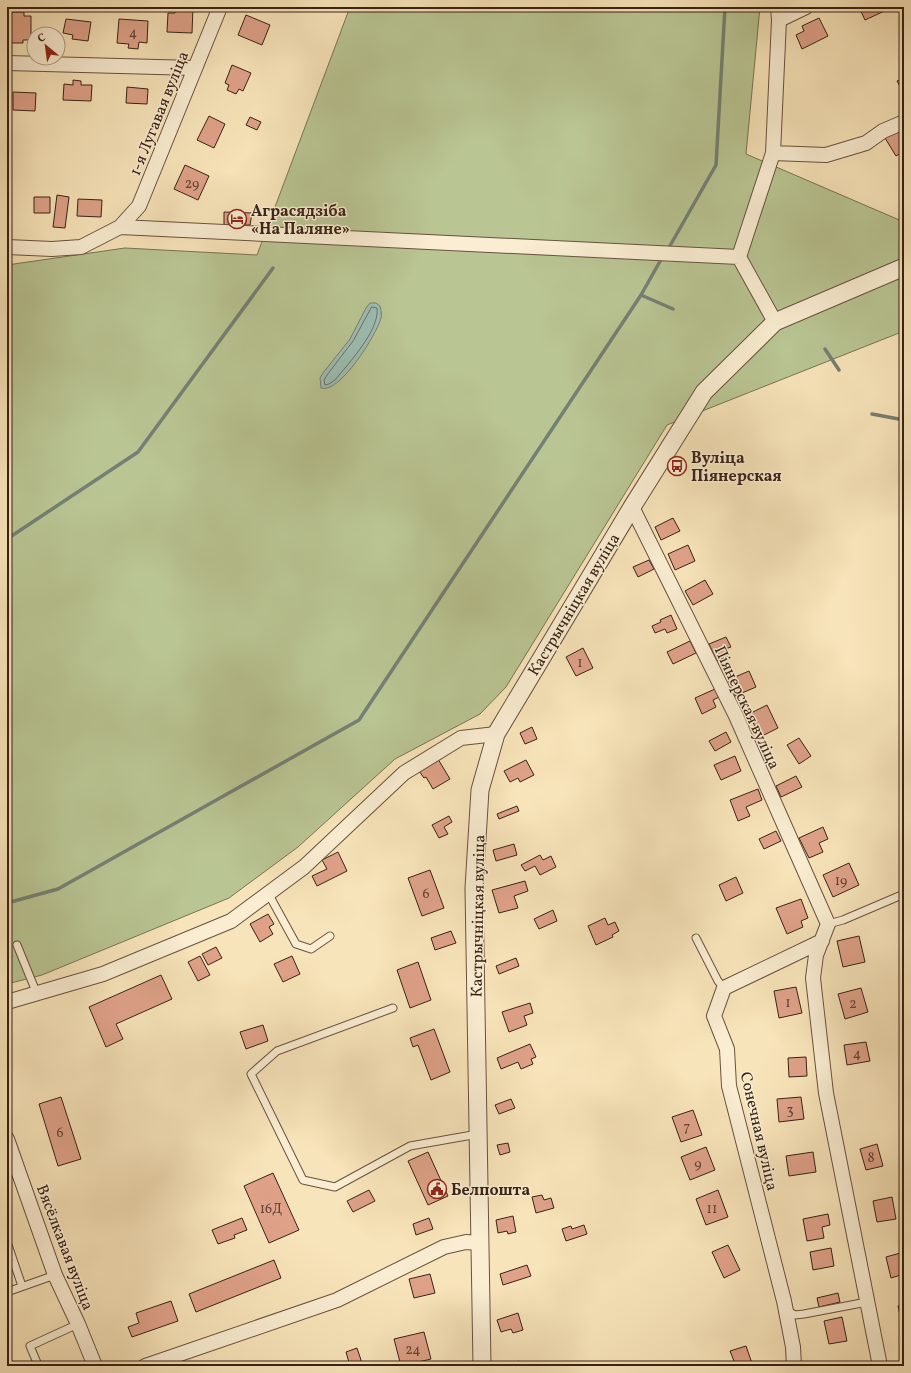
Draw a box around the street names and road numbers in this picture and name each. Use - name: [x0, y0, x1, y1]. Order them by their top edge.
- street label: 1-я Лугавая вуліца: [125, 48, 195, 179]
- street label: Кастрычніцкая вуліца: [523, 530, 626, 680]
- street label: Піянерская вуліца: [708, 643, 784, 773]
- street label: Кастрычніцкая вуліца: [467, 834, 491, 998]
- street label: Сонечная вуліца: [734, 1070, 782, 1193]
- street label: Вясёлкавая вуліца: [30, 1182, 98, 1314]

